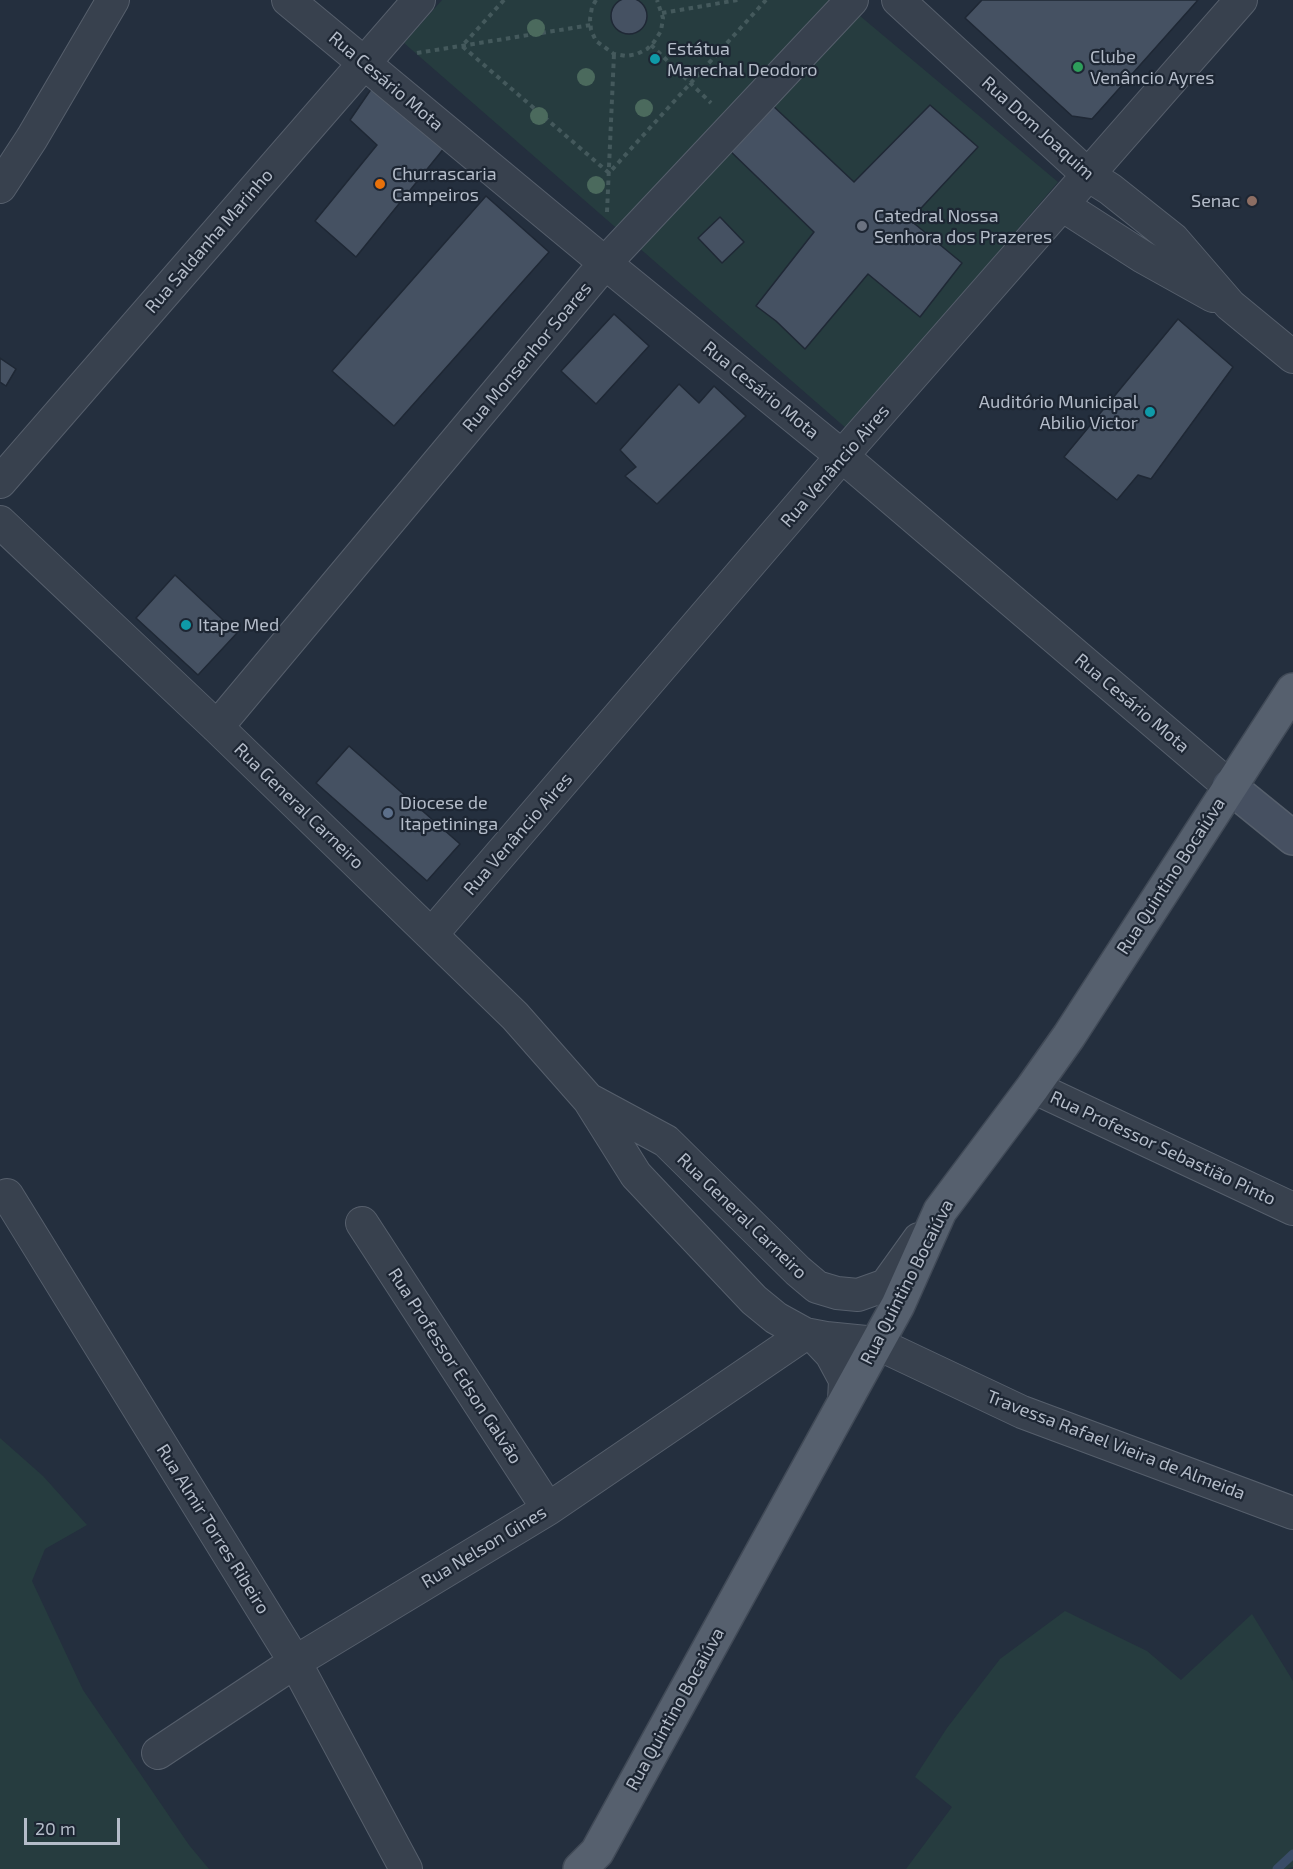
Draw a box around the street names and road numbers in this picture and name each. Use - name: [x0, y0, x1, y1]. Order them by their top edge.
- street label: Rua Cesário Mota: [324, 27, 448, 135]
- street label: Rua Dom Joaquim: [977, 72, 1099, 184]
- street label: Rua Saldanha Marinho: [140, 164, 278, 318]
- street label: Rua Monsenhor Soares: [458, 278, 596, 436]
- street label: Rua Cesário Mota: [699, 337, 823, 443]
- street label: Rua Venâncio Aires: [776, 400, 894, 532]
- street label: Rua Cesário Mota: [1070, 649, 1194, 757]
- street label: Rua General Carneiro: [230, 738, 368, 874]
- street label: Rua Venâncio Aires: [459, 768, 577, 900]
- street label: Rua Quintino Bocaiúva: [1112, 794, 1230, 958]
- street label: Rua Professor Sebastião Pinto: [1047, 1086, 1279, 1210]
- street label: Rua General Carneiro: [673, 1148, 811, 1284]
- street label: Rua Quintino Bocaiúva: [856, 1196, 958, 1368]
- street label: Rua Professor Edson Galvão: [384, 1264, 526, 1468]
- street label: Travessa Rafael Vieira de Almeida: [984, 1386, 1248, 1504]
- street label: Rua Almir Torres Ribeiro: [152, 1440, 274, 1618]
- street label: Rua Nelson Gines: [418, 1501, 550, 1593]
- street label: Rua Quintino Bocaiúva: [621, 1624, 729, 1794]

